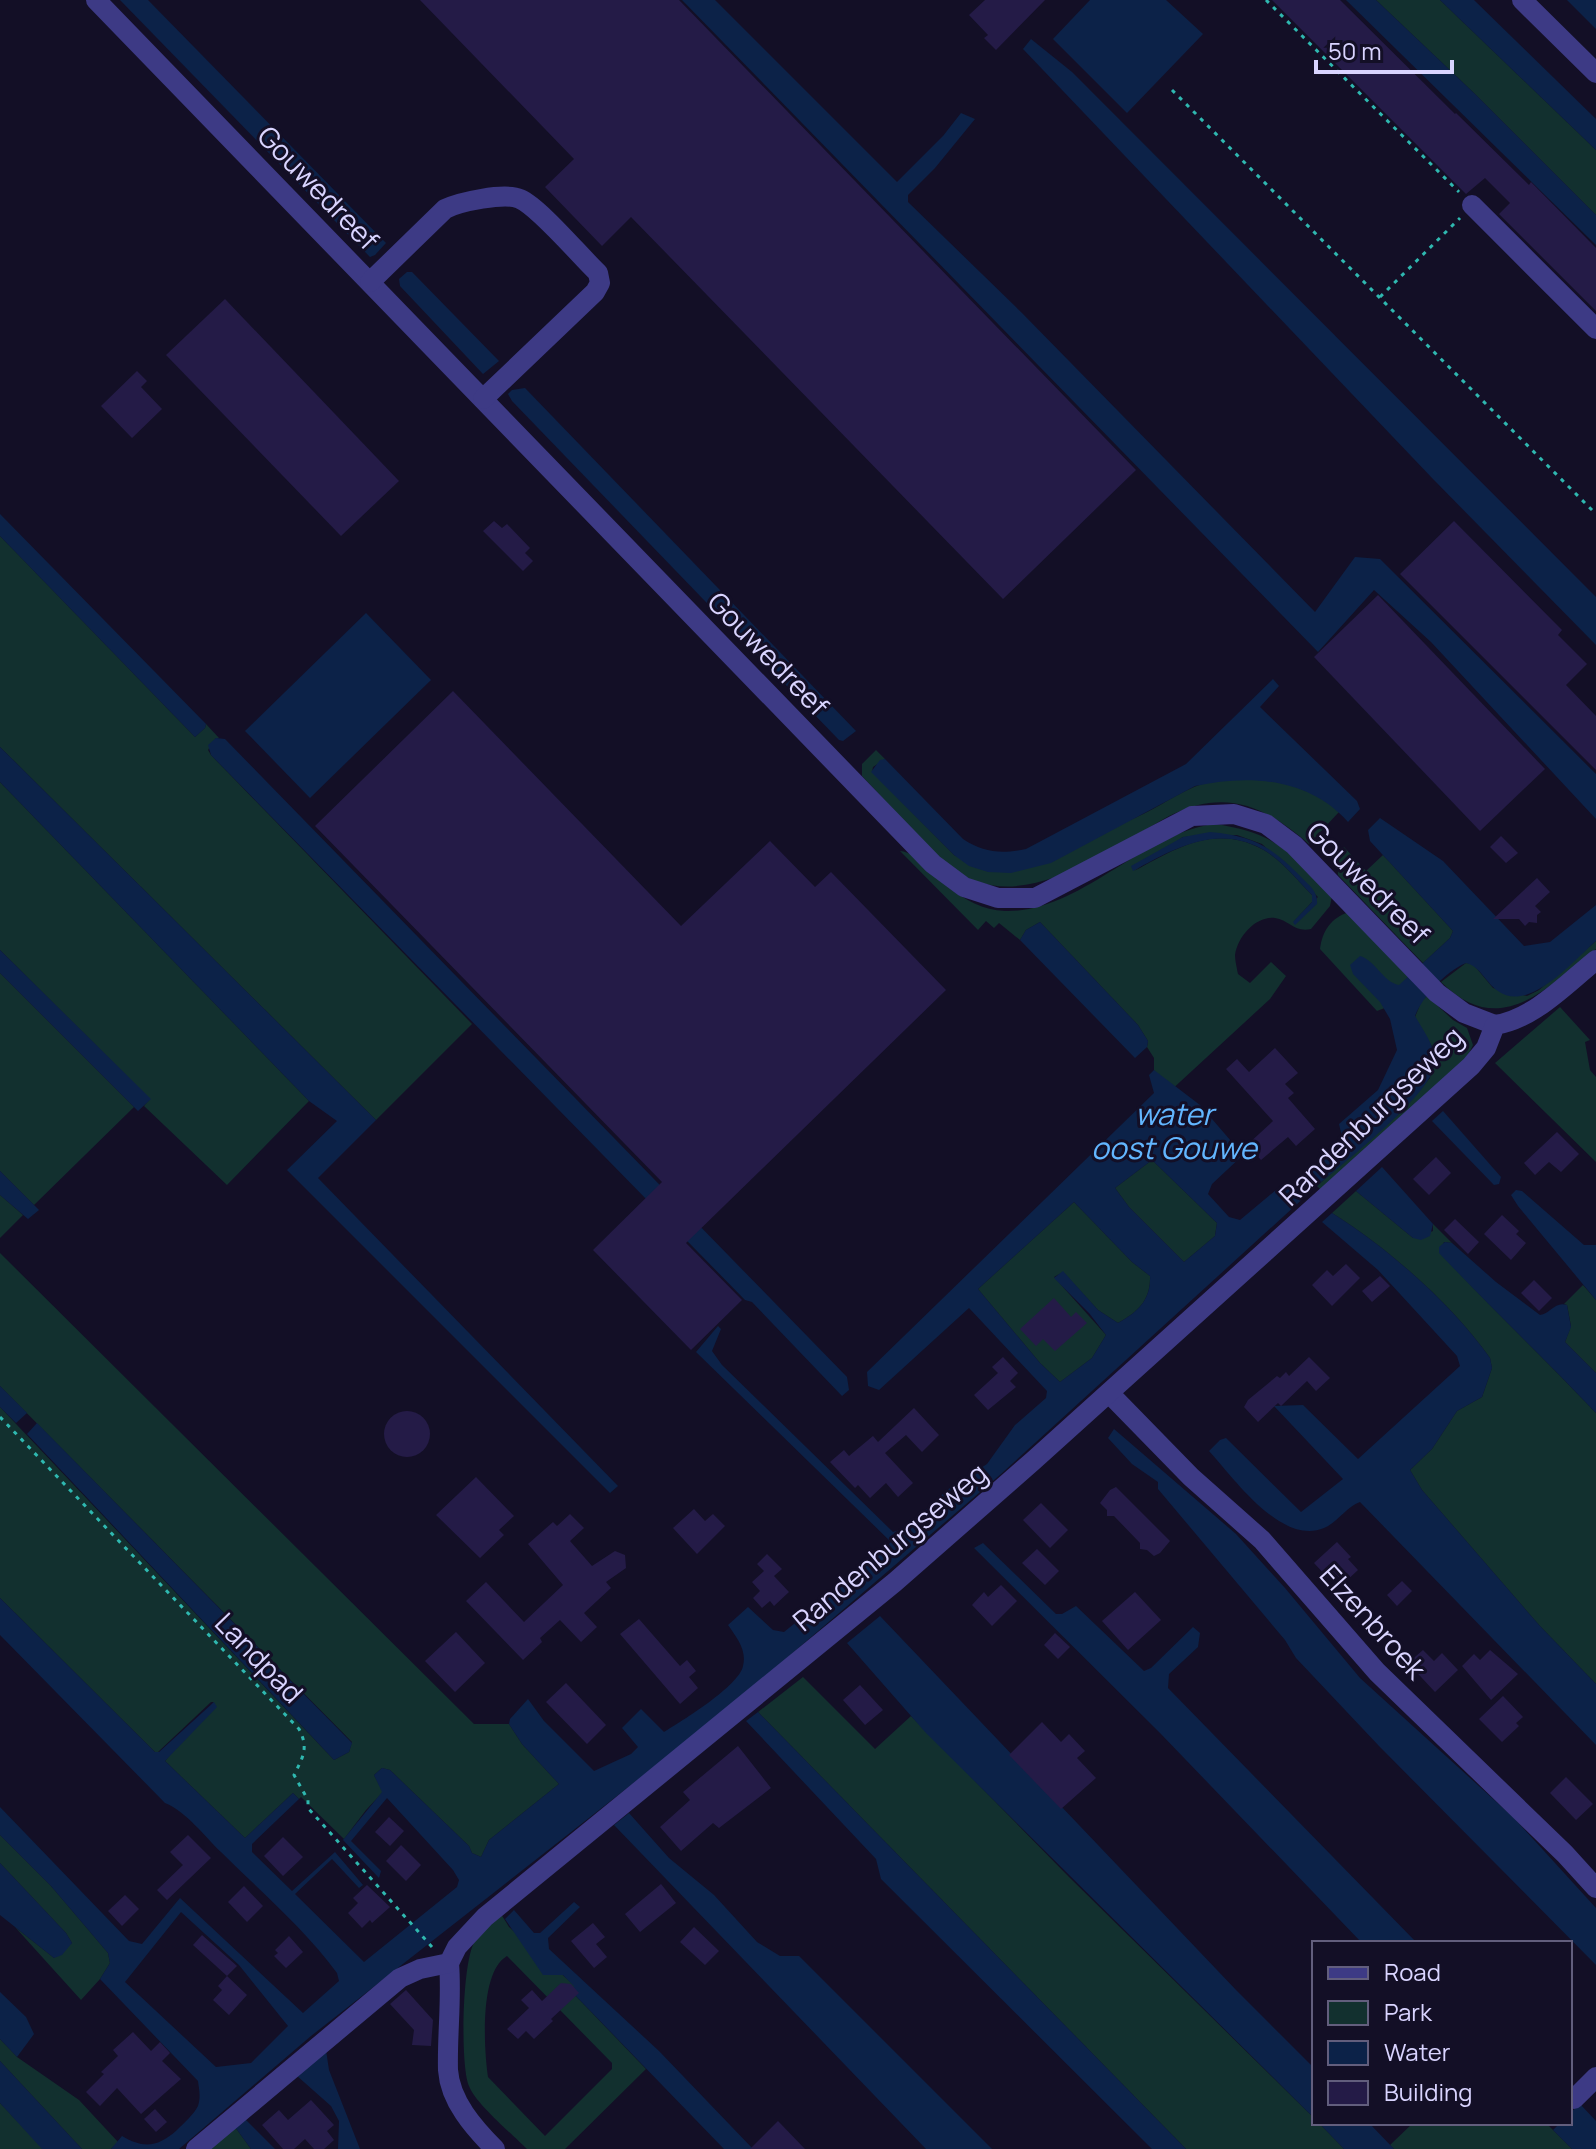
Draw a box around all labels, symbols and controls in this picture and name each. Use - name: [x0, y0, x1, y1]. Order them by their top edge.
- scale bar: [1316, 24, 1452, 74]
- text: 50 m: [1328, 34, 1382, 67]
- street label: Gouwedreef: [250, 117, 388, 258]
- street label: Gouwedreef: [700, 583, 838, 724]
- street label: Gouwedreef: [1299, 813, 1439, 952]
- street label: Randenburgseweg: [1270, 1017, 1471, 1213]
- water label: water oost Gouwe: [1091, 1093, 1258, 1168]
- street label: Randenburgseweg: [784, 1454, 995, 1639]
- street label: Elzenbroek: [1312, 1556, 1436, 1688]
- street label: Landpad: [207, 1604, 312, 1711]
- legend: [1312, 1941, 1572, 2125]
- text: Road: [1384, 1955, 1441, 1988]
- text: Park: [1384, 1995, 1433, 2028]
- text: Water: [1384, 2035, 1451, 2068]
- text: Building: [1384, 2075, 1472, 2108]

